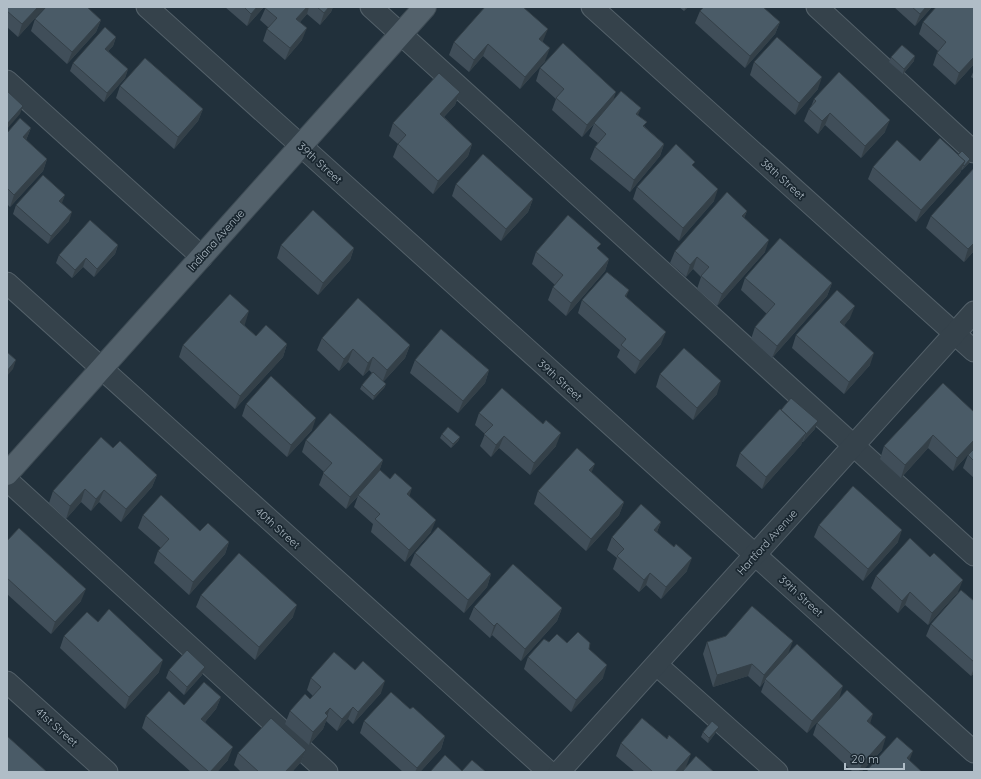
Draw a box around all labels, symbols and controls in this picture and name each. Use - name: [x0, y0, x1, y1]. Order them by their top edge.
- street label: 39th Street: [295, 139, 345, 187]
- street label: 38th Street: [758, 155, 808, 203]
- street label: Indiana Avenue: [185, 206, 247, 274]
- street label: 39th Street: [535, 356, 585, 404]
- street label: 40th Street: [253, 504, 303, 552]
- street label: Hartford Avenue: [734, 506, 800, 578]
- street label: 39th Street: [776, 572, 826, 620]
- street label: 41st Street: [33, 704, 81, 750]
- scale bar: [845, 745, 904, 771]
- text: 20 m: [851, 751, 879, 766]

